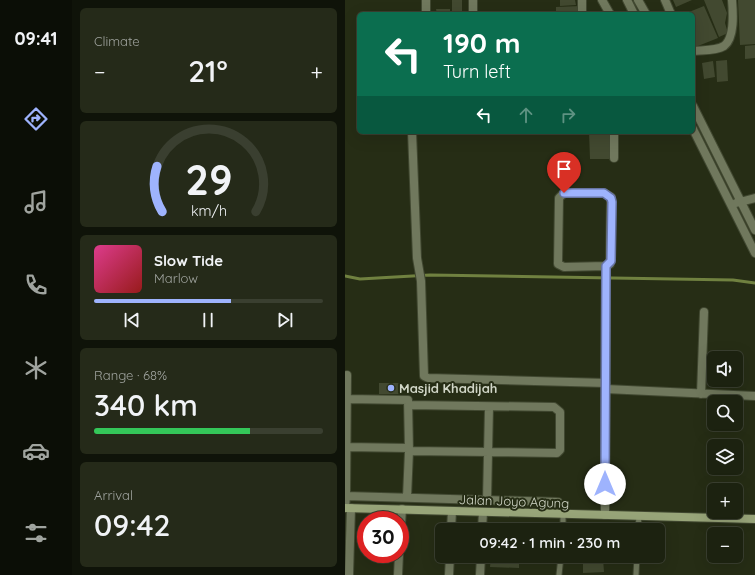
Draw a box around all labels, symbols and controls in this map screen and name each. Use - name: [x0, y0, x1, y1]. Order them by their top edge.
- text: 190 m: [443, 25, 521, 60]
- text: 09:41: [14, 27, 58, 50]
- icon: left: [377, 28, 429, 80]
- text: Climate: [94, 33, 140, 49]
- text: 21°: [188, 52, 228, 90]
- text: −: [94, 58, 105, 86]
- text: +: [311, 58, 323, 86]
- text: Turn left: [443, 60, 511, 83]
- icon: left: [473, 104, 495, 126]
- icon: ahead: [515, 104, 537, 126]
- icon: right: [557, 104, 579, 126]
- icon: directions: [22, 105, 50, 133]
- pin: [547, 152, 581, 193]
- text: 29: [185, 153, 232, 205]
- icon: arrive: [553, 158, 575, 180]
- icon: music: [22, 188, 50, 216]
- text: km/h: [190, 202, 227, 220]
- text: Slow Tide: [154, 251, 223, 270]
- text: Marlow: [154, 270, 198, 286]
- icon: phone: [22, 271, 50, 299]
- icon: previous: [121, 309, 143, 331]
- icon: pause: [197, 309, 219, 331]
- icon: next: [274, 309, 296, 331]
- map controls: [707, 351, 743, 563]
- button: sound: [707, 351, 743, 387]
- icon: climate: [22, 354, 50, 382]
- text: Range · 68%: [94, 367, 167, 383]
- place label: Masjid Khadijah: [399, 380, 497, 396]
- marker: Masjid Khadijah: [386, 383, 396, 393]
- text: 340 km: [94, 386, 198, 424]
- button: search: [707, 395, 743, 431]
- icon: car: [22, 437, 50, 465]
- button: layers: [707, 439, 743, 475]
- position arrow: [584, 463, 626, 505]
- button: +: [707, 483, 743, 519]
- text: Arrival: [94, 487, 133, 503]
- street label: Jalan Joyo Agung: [458, 491, 570, 511]
- text: 09:42: [94, 506, 170, 544]
- speed limit sign: 30: [357, 511, 409, 563]
- icon: filters: [22, 519, 50, 547]
- button: −: [707, 527, 743, 563]
- text: 09:42 · 1 min · 230 m: [480, 533, 620, 552]

